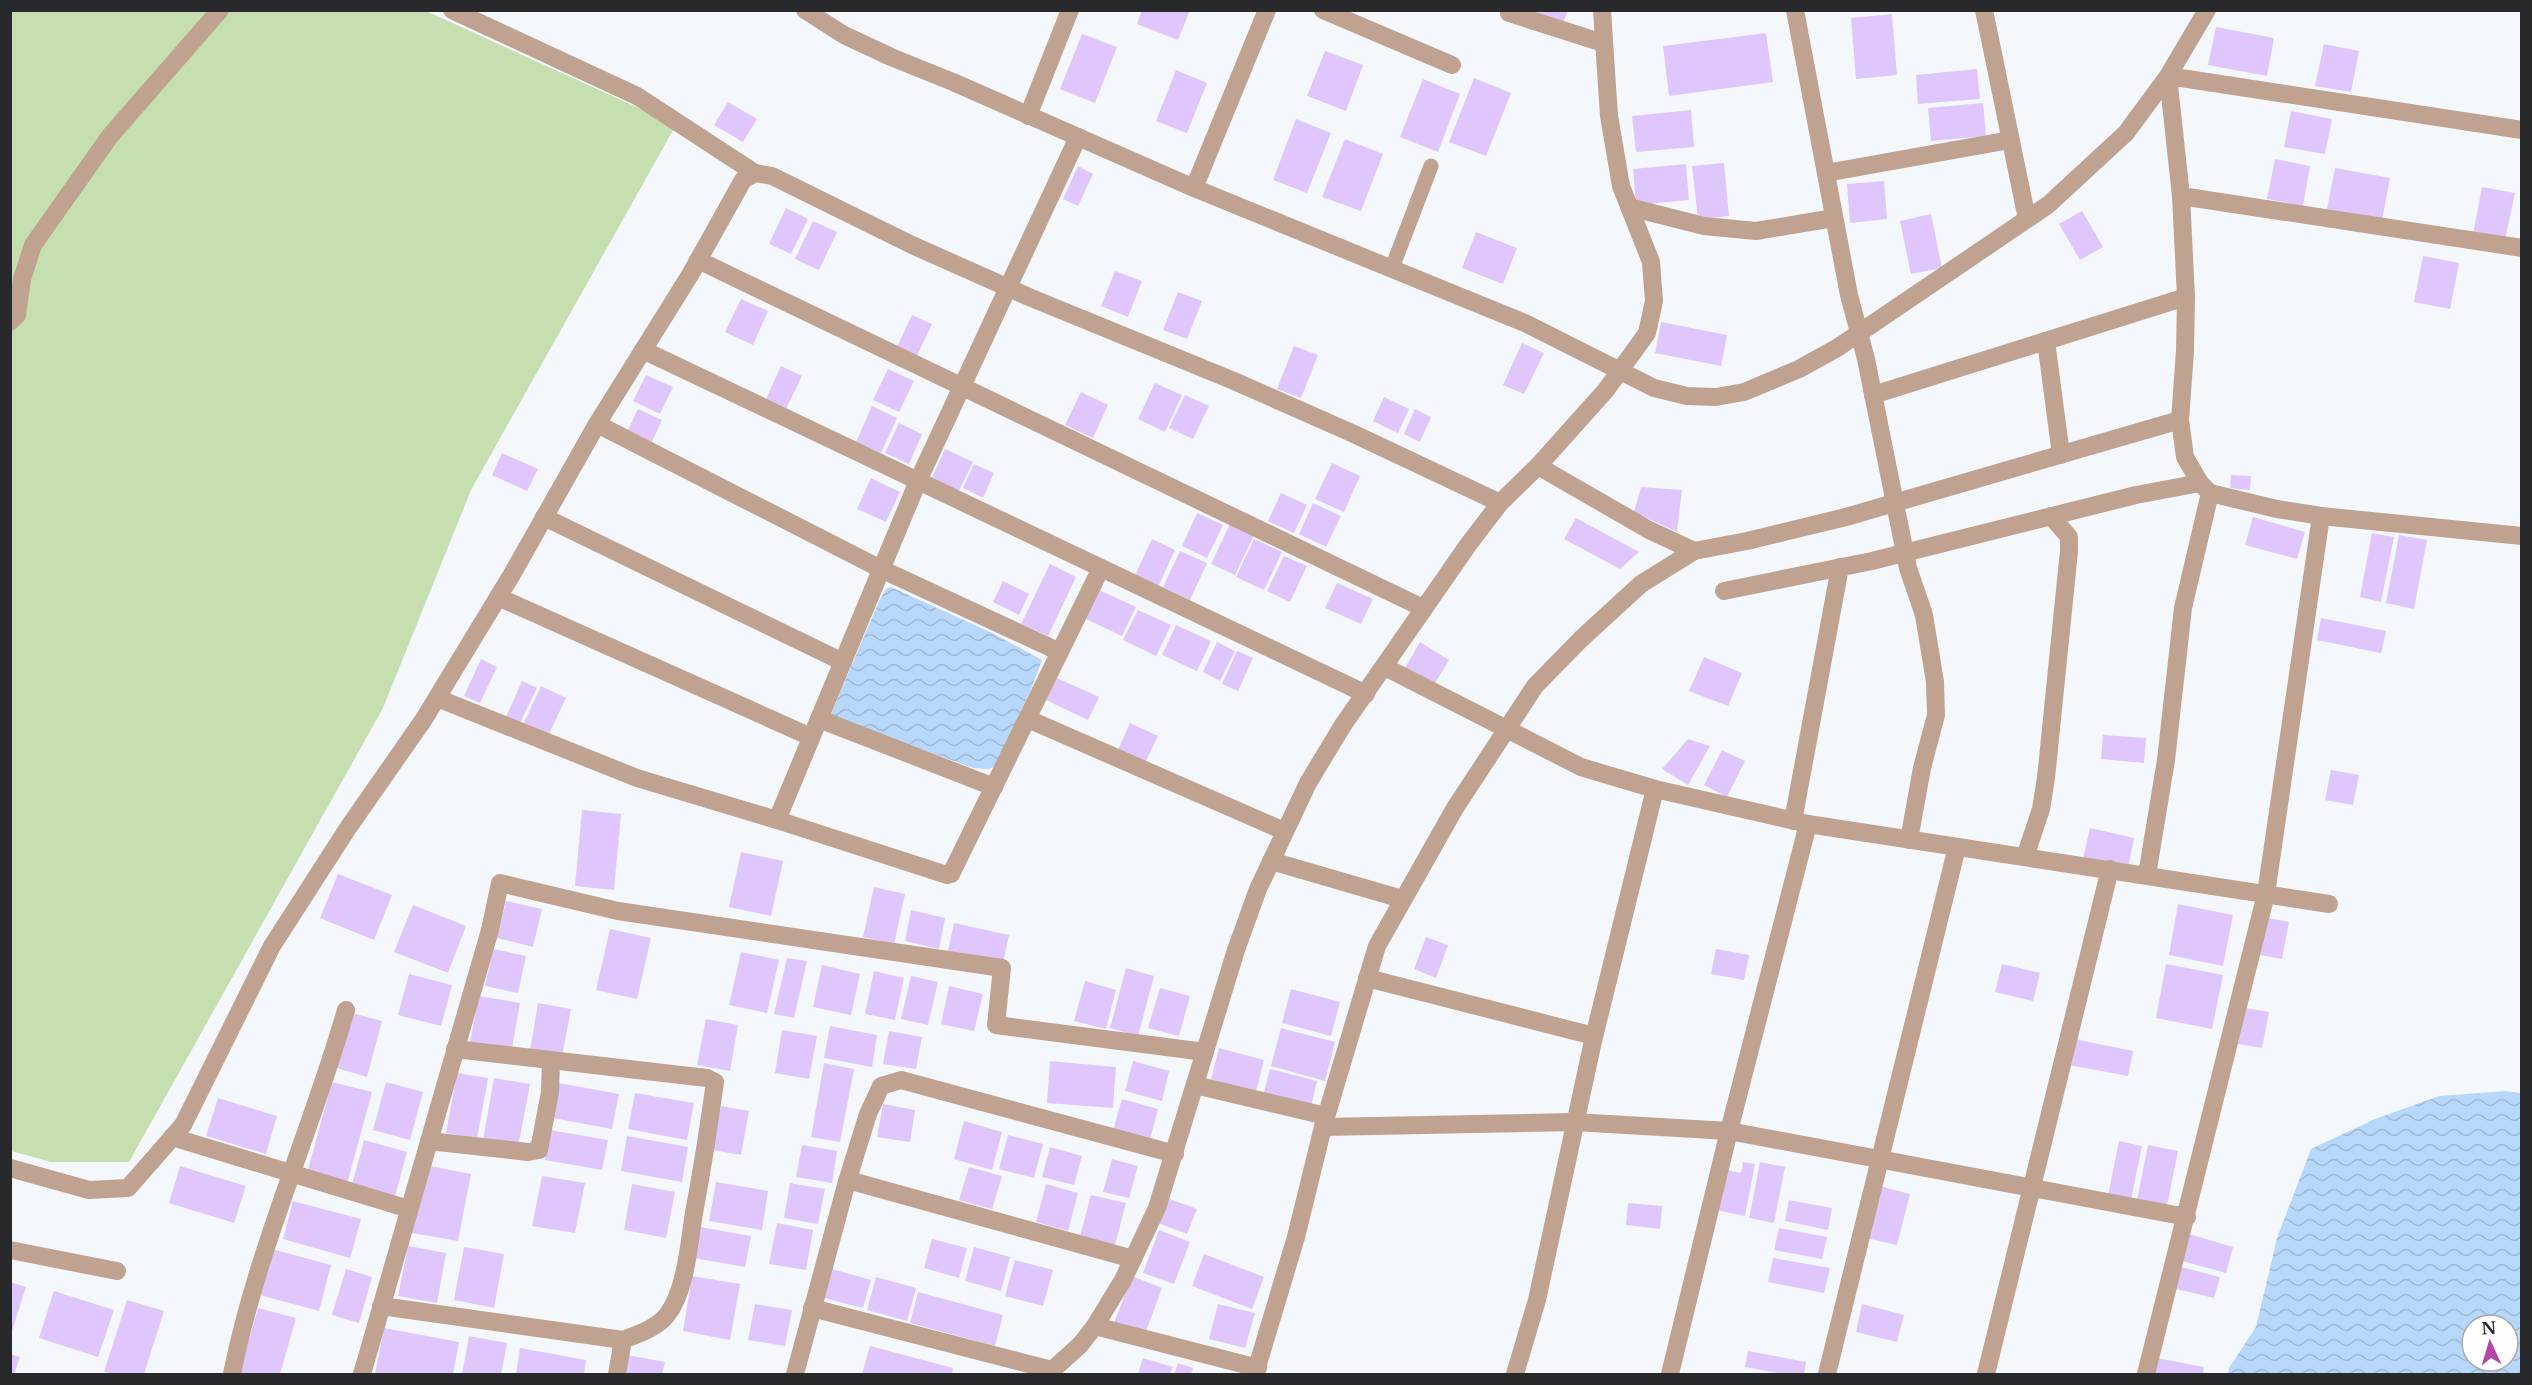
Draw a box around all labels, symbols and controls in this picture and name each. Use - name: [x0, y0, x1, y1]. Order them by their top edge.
- north arrow: [2460, 1313, 2520, 1373]
- text: N: [2481, 1318, 2497, 1339]

